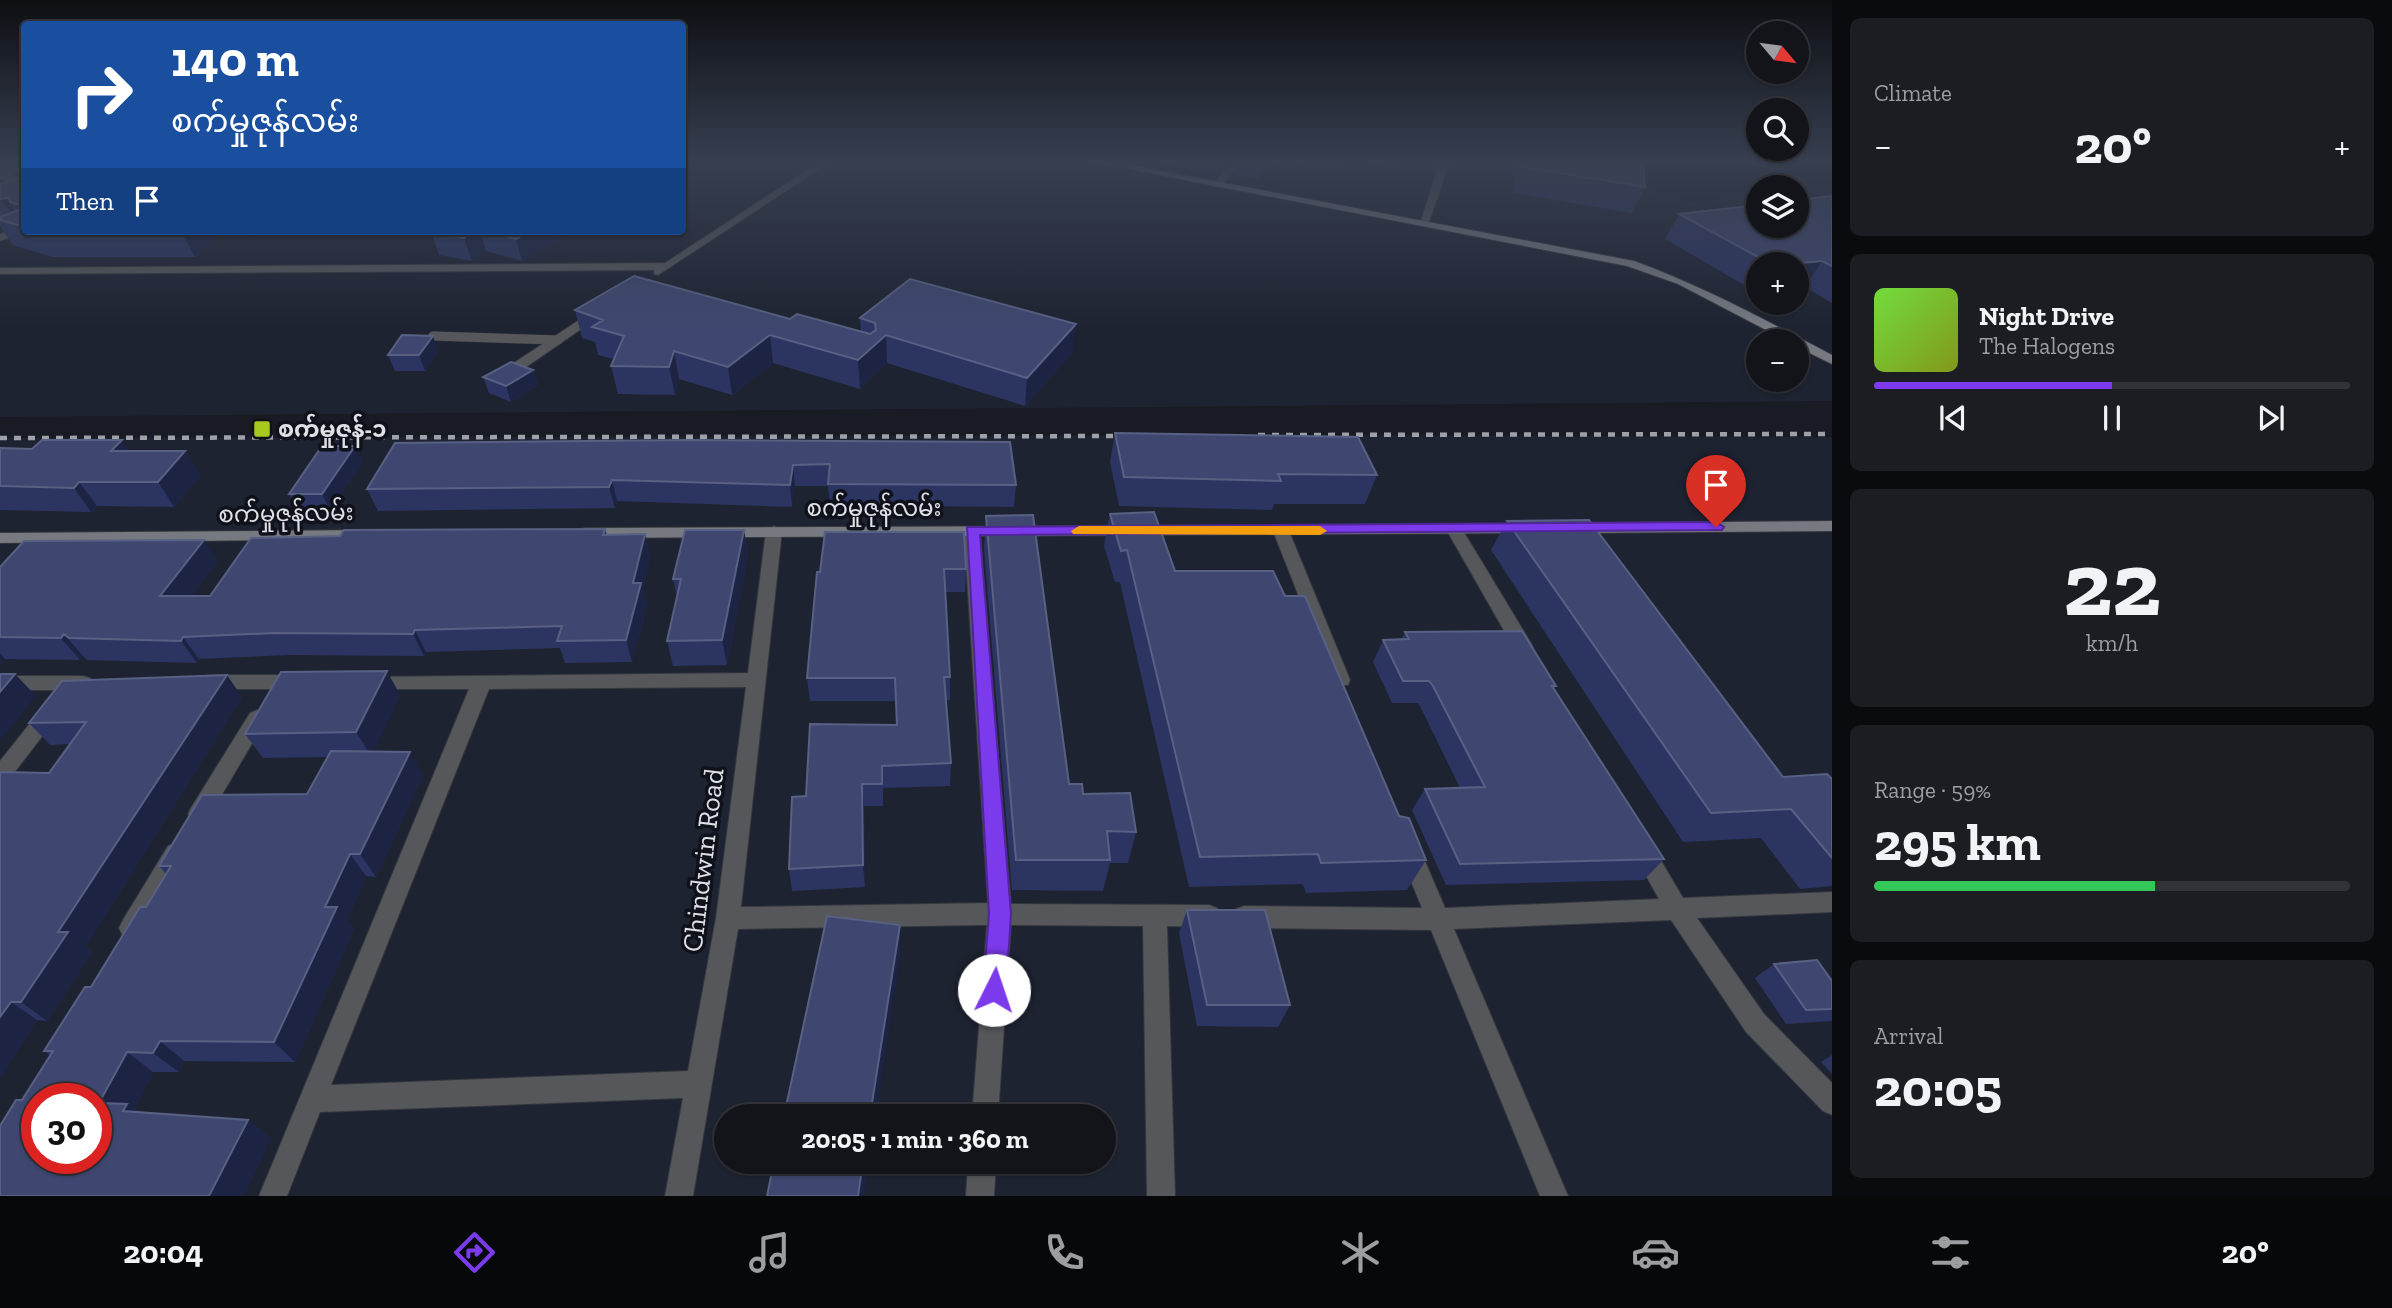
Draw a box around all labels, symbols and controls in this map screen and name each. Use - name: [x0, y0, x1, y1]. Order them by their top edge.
- north arrow: [1746, 21, 1810, 84]
- map controls: [1746, 21, 1809, 392]
- text: 140 m: [171, 30, 299, 89]
- icon: right: [56, 49, 147, 140]
- text: Climate: [1874, 79, 1952, 107]
- button: search: [1746, 98, 1809, 161]
- text: စက်မှုဇုန်လမ်း: [171, 102, 359, 140]
- text: 20°: [2075, 114, 2151, 176]
- text: −: [1874, 123, 1892, 169]
- text: +: [2334, 123, 2350, 169]
- button: layers: [1746, 175, 1809, 238]
- icon: arrive: [128, 182, 166, 220]
- text: Then: [56, 185, 114, 217]
- button: +: [1746, 252, 1809, 315]
- text: Night Drive: [1979, 300, 2114, 332]
- button: −: [1746, 329, 1809, 392]
- text: The Halogens: [1979, 332, 2115, 360]
- icon: previous: [1934, 399, 1972, 437]
- icon: pause: [2093, 399, 2131, 437]
- icon: next: [2252, 399, 2290, 437]
- place label: စက်မှုဇုန်-၁: [278, 413, 386, 448]
- marker: စက်မှုဇုန်-၁: [252, 419, 272, 439]
- pin: [1686, 455, 1746, 527]
- icon: arrive: [1697, 466, 1735, 504]
- street label: စက်မှုဇုန်လမ်း: [806, 492, 942, 527]
- street label: စက်မှုဇုန်လမ်း: [218, 496, 354, 533]
- text: 22: [2063, 529, 2161, 638]
- text: km/h: [2086, 629, 2138, 657]
- street label: Chindwin Road: [675, 766, 731, 954]
- text: Range · 59%: [1874, 776, 1991, 804]
- text: 295 km: [1874, 811, 2041, 873]
- position arrow: [957, 953, 1031, 1027]
- text: Arrival: [1874, 1022, 1943, 1050]
- text: 20:05: [1874, 1057, 2002, 1119]
- speed limit sign: 30: [21, 1083, 112, 1174]
- text: 20:05 · 1 min · 360 m: [801, 1123, 1029, 1155]
- icon: directions: [450, 1228, 499, 1277]
- icon: music: [745, 1228, 794, 1277]
- icon: phone: [1040, 1228, 1089, 1277]
- icon: climate: [1336, 1228, 1385, 1277]
- icon: car: [1631, 1228, 1680, 1277]
- icon: filters: [1926, 1228, 1975, 1277]
- text: 20:04: [123, 1233, 203, 1271]
- text: 20°: [2222, 1233, 2269, 1271]

